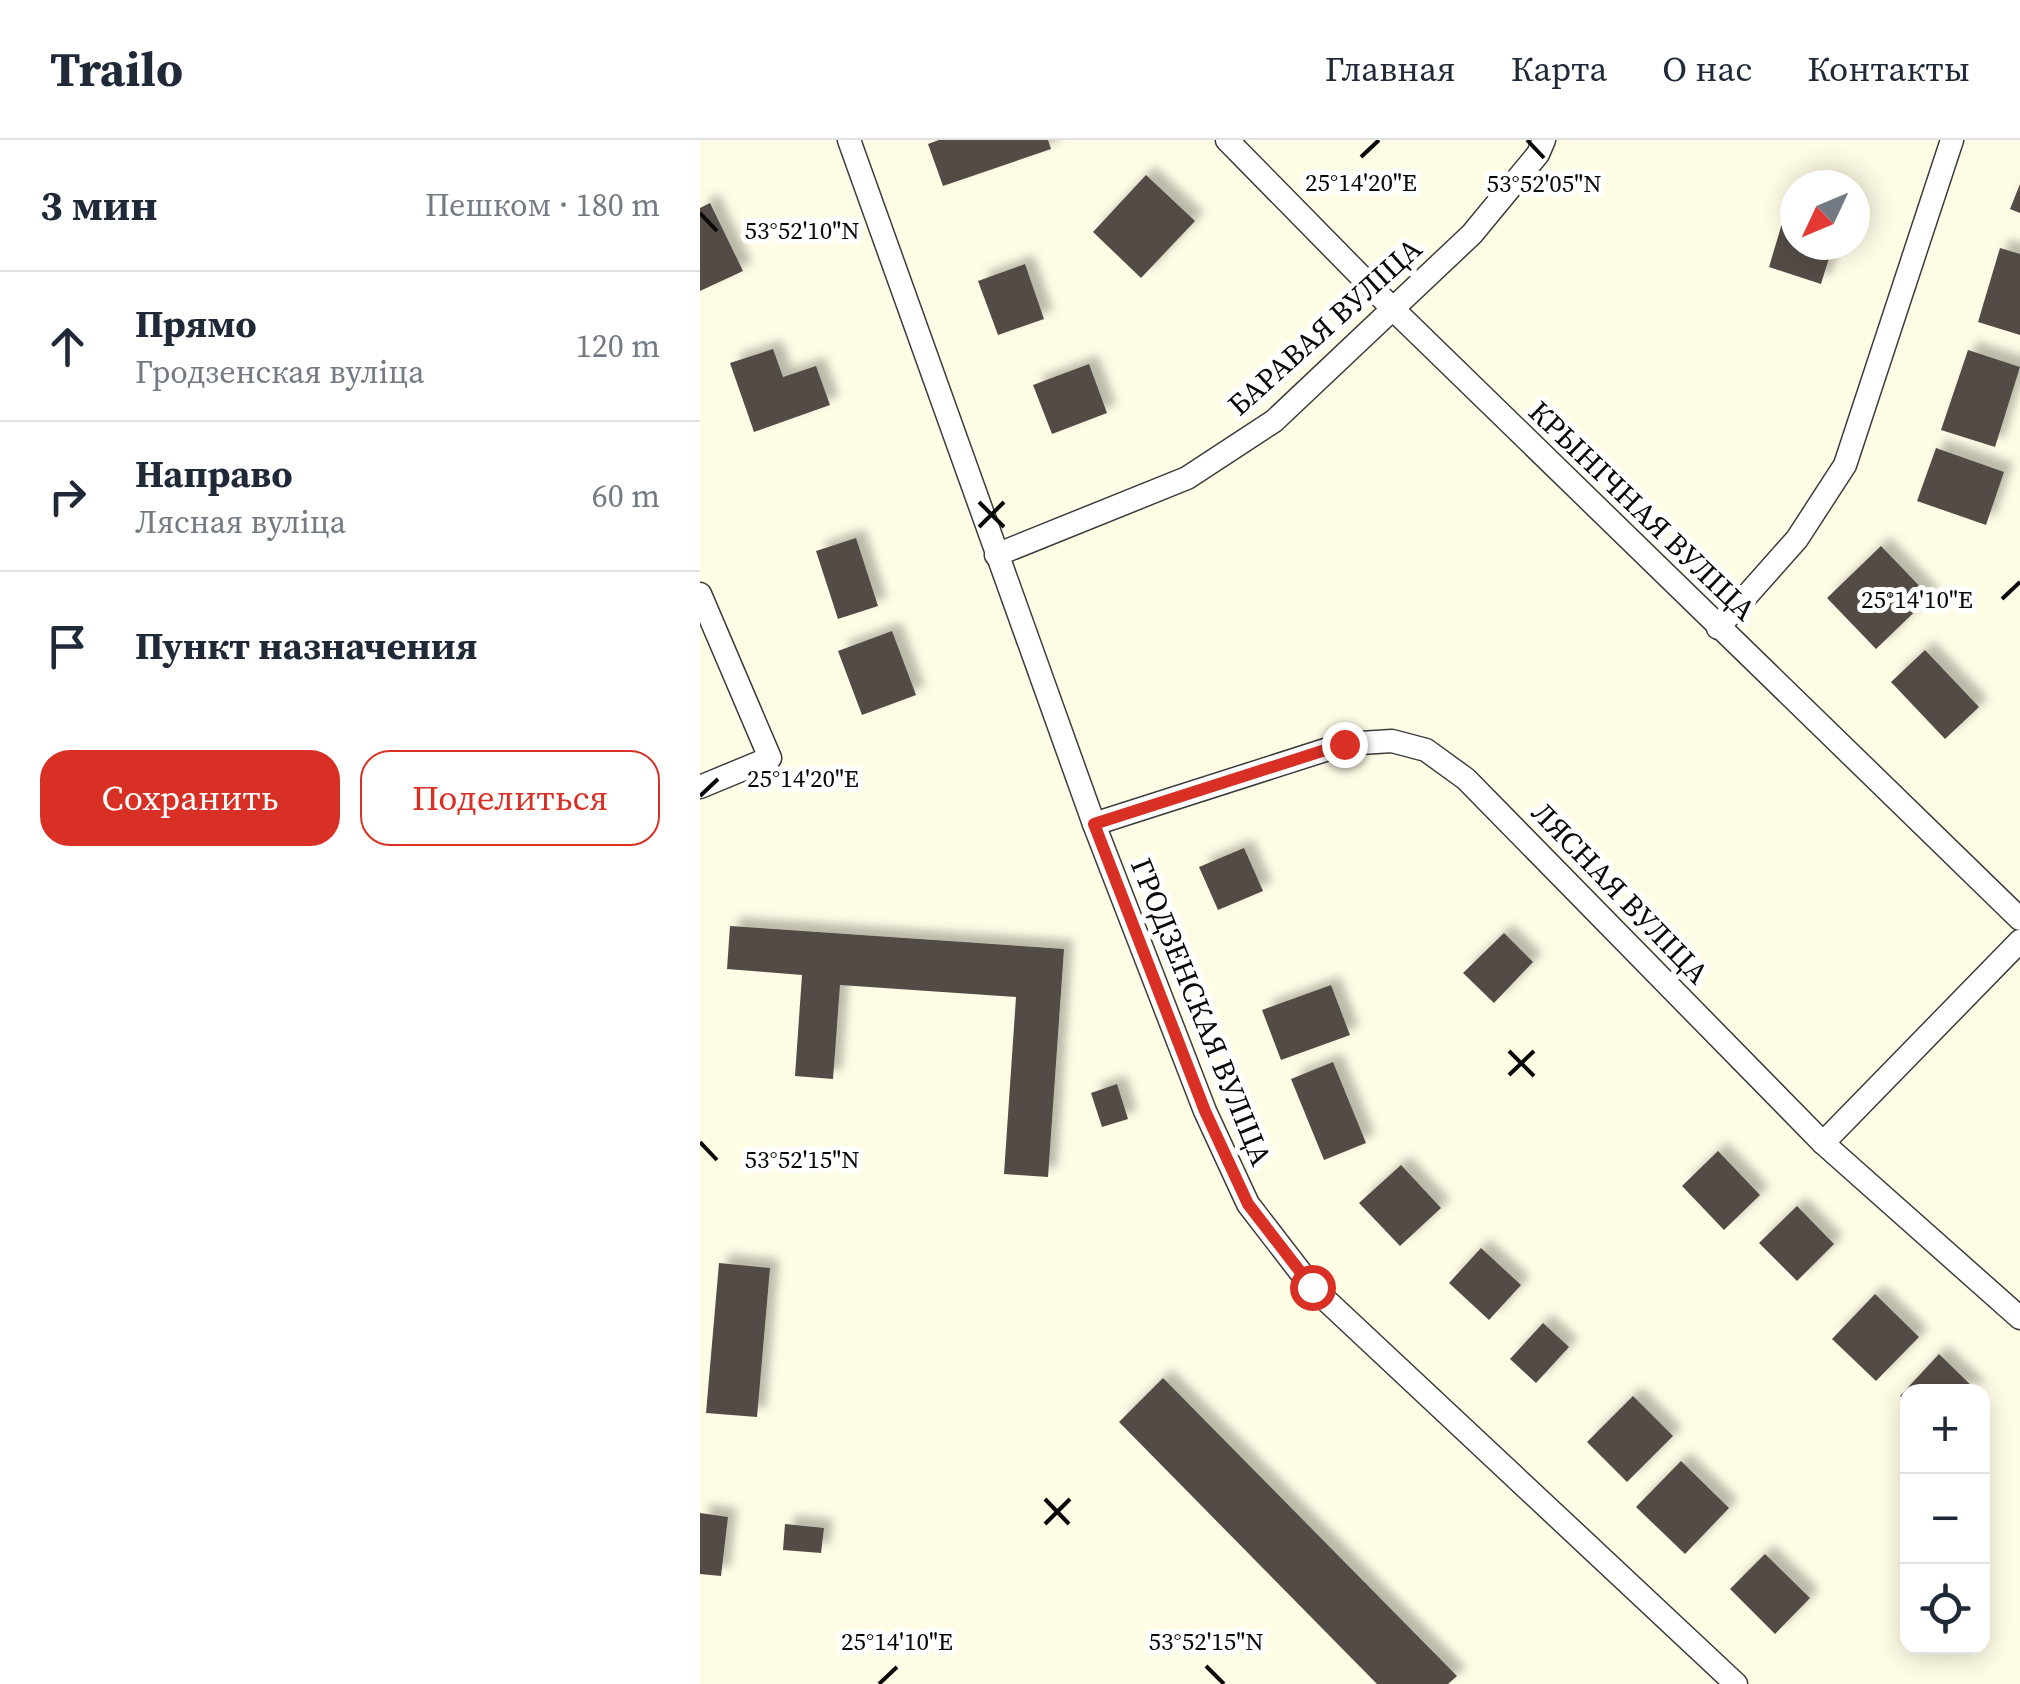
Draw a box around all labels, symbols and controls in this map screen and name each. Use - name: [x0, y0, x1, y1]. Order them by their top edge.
- text: Trailo: [50, 36, 183, 102]
- text: Главная: [1325, 45, 1456, 93]
- text: Карта: [1511, 45, 1607, 93]
- text: О нас: [1662, 45, 1752, 93]
- text: Контакты: [1807, 45, 1970, 93]
- text: 25°14'20"E: [1305, 165, 1417, 199]
- text: 53°52'05"N: [1486, 166, 1602, 200]
- north arrow: [1780, 170, 1870, 260]
- text: 3 мин: [40, 176, 157, 234]
- text: Пешком · 180 m: [425, 183, 660, 227]
- text: 53°52'10"N: [744, 213, 860, 247]
- street label: БАРАВАЯ ВУЛІЦА: [1219, 228, 1431, 425]
- text: Прямо: [135, 298, 257, 350]
- icon: ahead: [40, 319, 95, 374]
- text: 120 m: [576, 324, 660, 368]
- text: Гродзенская вуліца: [135, 350, 425, 394]
- street label: КРЫНІЧНАЯ ВУЛІЦА: [1520, 391, 1765, 630]
- text: Направо: [135, 448, 293, 500]
- icon: right: [40, 469, 95, 524]
- text: 60 m: [592, 474, 660, 518]
- text: Лясная вуліца: [135, 500, 346, 544]
- text: 25°14'10"E: [1861, 582, 1973, 616]
- icon: arrive: [40, 619, 95, 674]
- text: Пункт назначения: [135, 620, 477, 672]
- route end: [1322, 722, 1368, 768]
- button: Сохранить: [40, 750, 340, 846]
- button: Поделиться: [360, 750, 660, 846]
- text: 25°14'20"E: [747, 761, 859, 795]
- street label: ЛЯСНАЯ ВУЛІЦА: [1523, 792, 1718, 993]
- street label: ГРОДЗЕНСКАЯ ВУЛІЦА: [1121, 852, 1282, 1172]
- text: 53°52'15"N: [744, 1142, 860, 1176]
- route start: [1290, 1265, 1336, 1311]
- map controls: [1900, 1384, 1990, 1654]
- button: +: [1900, 1384, 1990, 1474]
- button: −: [1900, 1474, 1990, 1564]
- button: locate: [1900, 1564, 1990, 1654]
- text: 25°14'10"E: [841, 1624, 953, 1658]
- text: 53°52'15"N: [1148, 1624, 1264, 1658]

